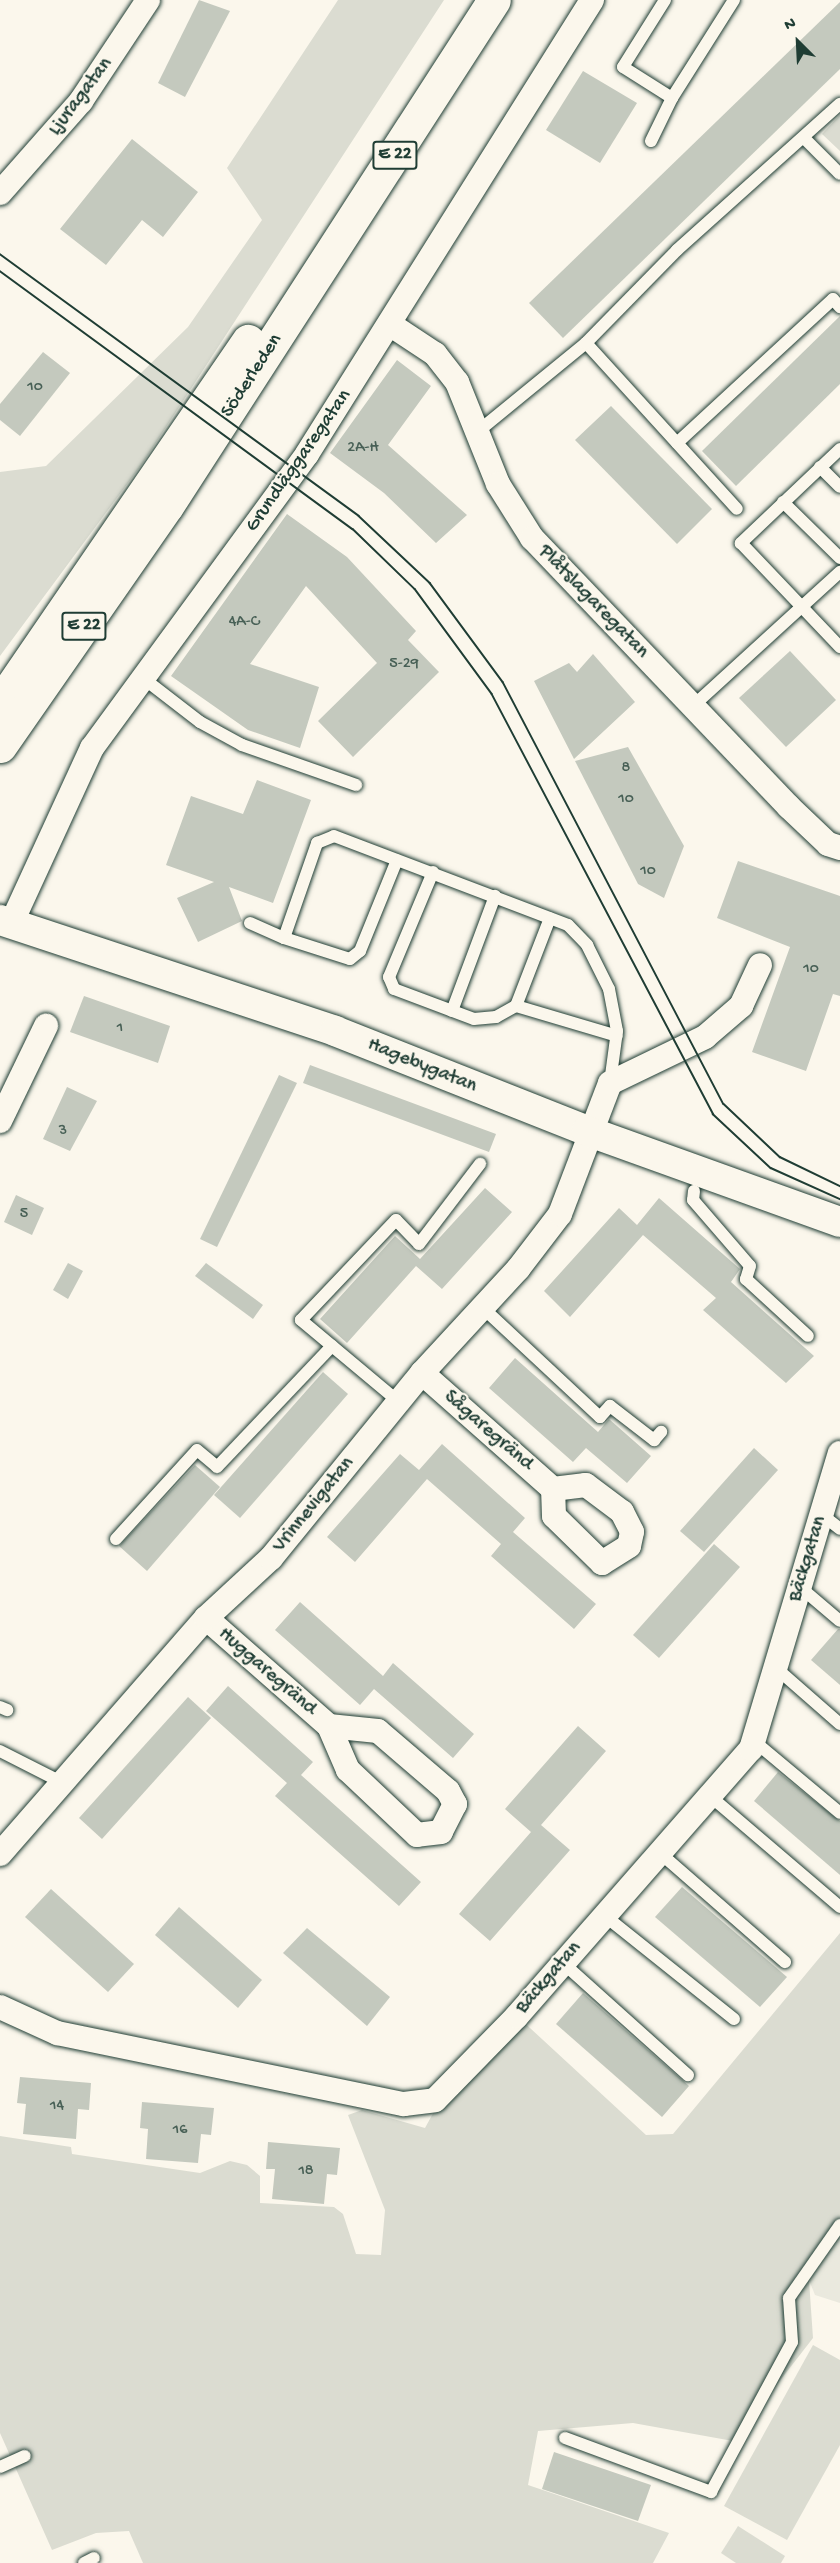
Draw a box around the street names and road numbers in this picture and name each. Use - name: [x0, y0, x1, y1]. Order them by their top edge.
- street label: Ljuragatan: [44, 53, 118, 141]
- road number: E 22: [371, 140, 419, 170]
- street label: Söderleden: [216, 330, 288, 422]
- street label: Grundläggaregatan: [241, 385, 357, 537]
- street label: Plåtslagaregatan: [533, 540, 653, 664]
- road number: E 22: [60, 611, 108, 641]
- street label: Hagebygatan: [364, 1033, 480, 1099]
- street label: Sågaregränd: [438, 1386, 538, 1476]
- street label: Vrinnevigatan: [268, 1452, 360, 1558]
- street label: Bäckgatan: [784, 1513, 832, 1605]
- street label: Huggaregränd: [213, 1623, 321, 1721]
- street label: Bäckgatan: [511, 1937, 587, 2019]

